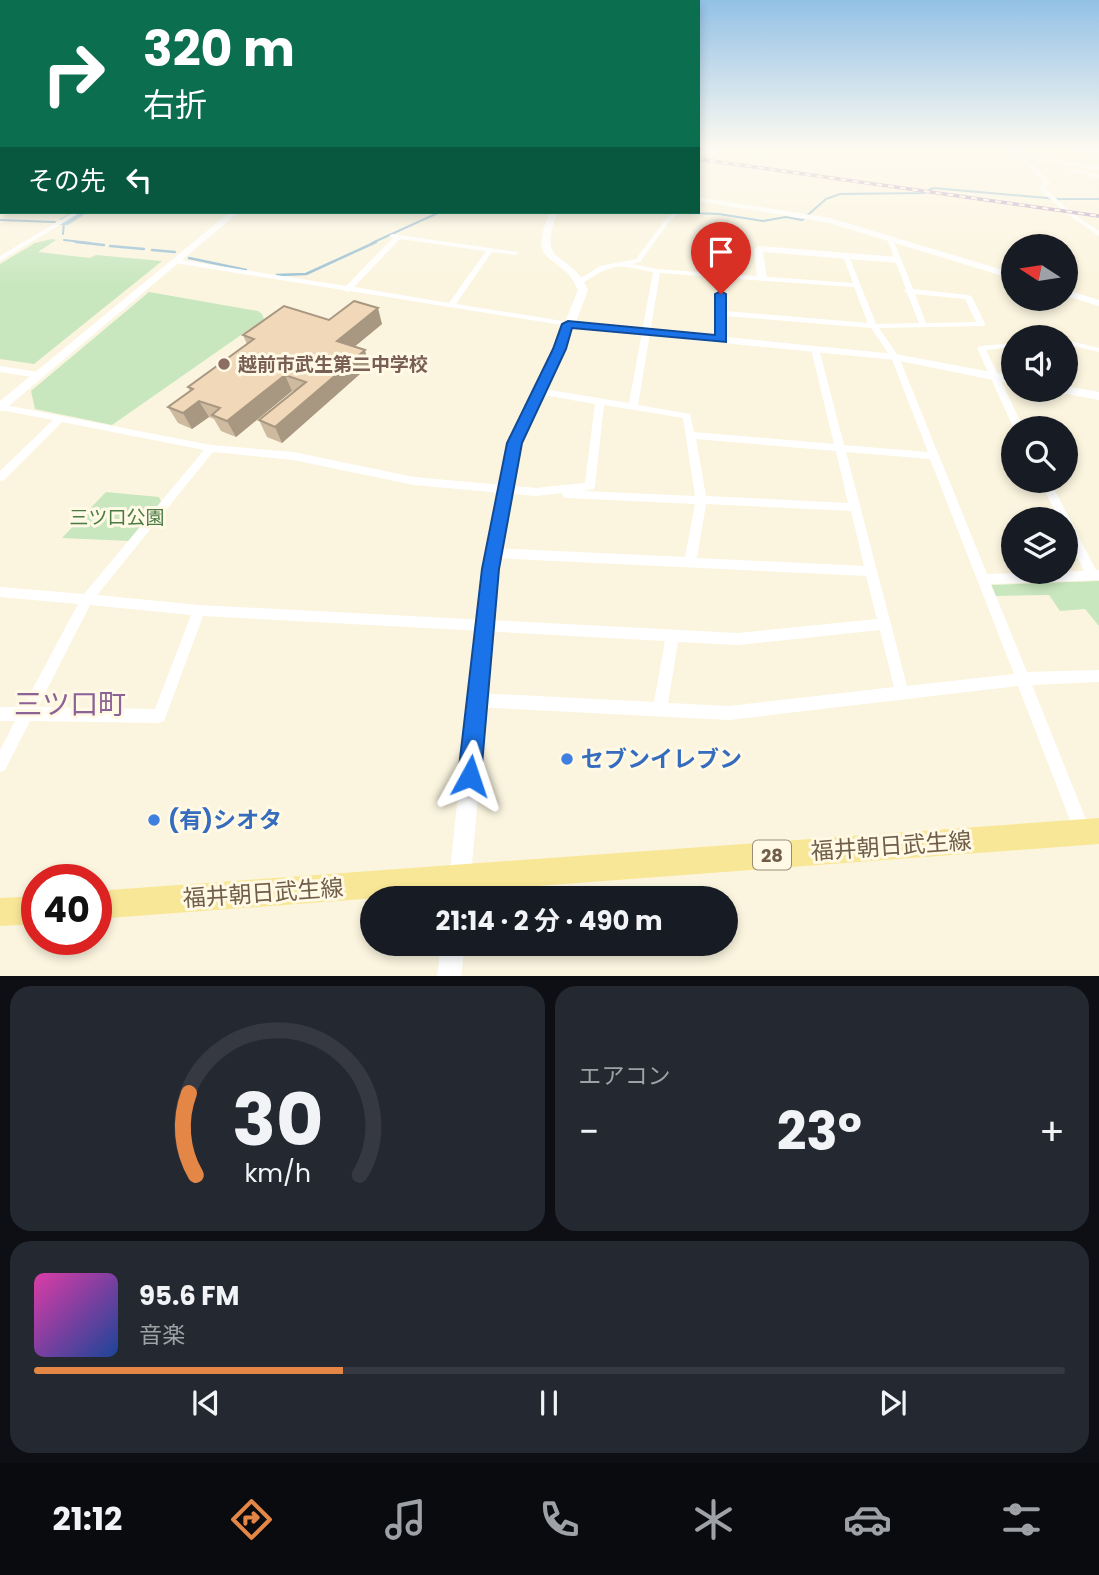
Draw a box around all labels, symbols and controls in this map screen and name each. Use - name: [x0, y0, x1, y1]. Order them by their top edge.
- text: 320 m: [143, 15, 295, 83]
- icon: right: [28, 28, 119, 119]
- text: 右折: [143, 82, 207, 127]
- icon: left: [120, 161, 158, 199]
- text: その先: [28, 163, 106, 199]
- pin: [691, 222, 751, 294]
- icon: arrive: [702, 233, 740, 271]
- north arrow: [1001, 234, 1078, 312]
- map controls: [1001, 234, 1078, 584]
- button: sound: [1001, 325, 1078, 402]
- place label: 越前市武生第二中学校: [238, 351, 428, 378]
- marker: 越前市武生第二中学校: [216, 356, 232, 372]
- button: search: [1001, 416, 1078, 493]
- park label: 三ツ口公園: [69, 504, 165, 531]
- button: layers: [1001, 507, 1078, 584]
- district label: 三ツ口町: [14, 685, 126, 724]
- position arrow: [433, 739, 507, 813]
- place label: セブンイレブン: [581, 743, 742, 775]
- marker: セブンイレブン: [559, 751, 575, 767]
- place label: (有)シオタ: [168, 804, 282, 836]
- marker: (有)シオタ: [146, 812, 162, 828]
- street label: 福井朝日武生線: [810, 824, 972, 868]
- road number: 28: [753, 840, 791, 870]
- speed limit sign: 40: [21, 864, 112, 955]
- street label: 福井朝日武生線: [182, 871, 344, 915]
- text: 21:14 · 2 分 · 490 m: [436, 903, 662, 939]
- text: エアコン: [579, 1060, 671, 1092]
- text: 30: [231, 1069, 323, 1170]
- text: 23°: [777, 1095, 862, 1168]
- text: −: [579, 1105, 599, 1158]
- text: +: [1039, 1105, 1065, 1158]
- text: km/h: [244, 1155, 311, 1190]
- text: 95.6 FM: [139, 1278, 239, 1314]
- text: 音楽: [139, 1319, 185, 1351]
- icon: previous: [187, 1384, 225, 1422]
- icon: pause: [530, 1384, 568, 1422]
- icon: next: [874, 1384, 912, 1422]
- icon: directions: [227, 1495, 276, 1544]
- icon: music: [381, 1495, 430, 1544]
- icon: phone: [535, 1495, 584, 1544]
- icon: climate: [689, 1495, 738, 1544]
- icon: car: [843, 1495, 892, 1544]
- icon: filters: [997, 1495, 1046, 1544]
- text: 21:12: [53, 1496, 122, 1541]

